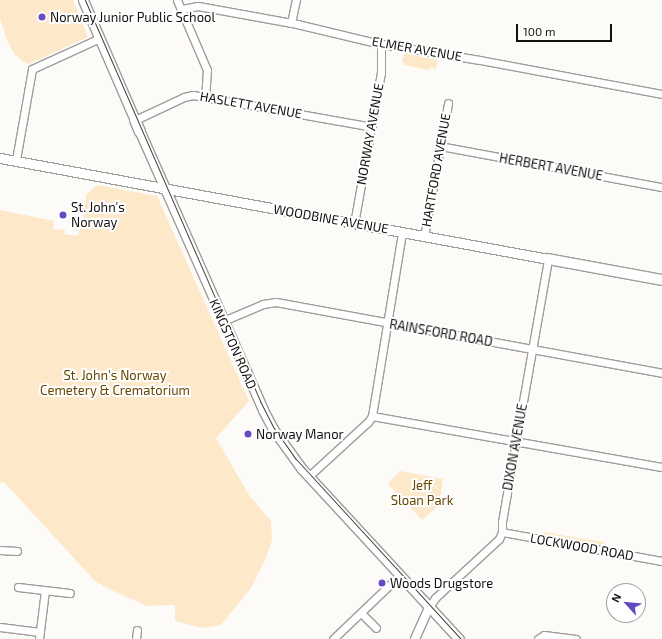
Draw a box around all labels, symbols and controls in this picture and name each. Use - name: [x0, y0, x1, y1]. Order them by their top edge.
- place label: Norway Junior Public School: [50, 9, 216, 25]
- marker: Norway Junior Public School: [37, 12, 47, 22]
- scale bar: [518, 16, 614, 42]
- text: 100 m: [523, 24, 555, 38]
- street label: ELMER AVENUE: [371, 33, 463, 65]
- street label: NORWAY AVENUE: [353, 82, 387, 186]
- street label: HASLETT AVENUE: [198, 88, 304, 122]
- street label: HARTFORD AVENUE: [418, 112, 454, 228]
- street label: HERBERT AVENUE: [498, 150, 604, 184]
- place label: St. John's Norway: [71, 200, 125, 231]
- street label: WOODBINE AVENUE: [272, 201, 390, 237]
- marker: St. John's Norway: [58, 210, 68, 220]
- street label: KINGSTON ROAD: [206, 296, 260, 392]
- street label: RAINSFORD ROAD: [388, 316, 494, 350]
- park label: St. John's Norway Cemetery & Crematorium: [40, 368, 190, 399]
- street label: DIXON AVENUE: [500, 402, 530, 492]
- place label: Norway Manor: [256, 426, 344, 442]
- marker: Norway Manor: [243, 429, 253, 439]
- park label: Jeff Sloan Park: [391, 478, 453, 509]
- street label: LOCKWOOD ROAD: [529, 530, 635, 564]
- place label: Woods Drugstore: [390, 575, 493, 591]
- marker: Woods Drugstore: [377, 578, 387, 588]
- north arrow: [606, 583, 646, 623]
- text: N: [608, 591, 623, 604]

